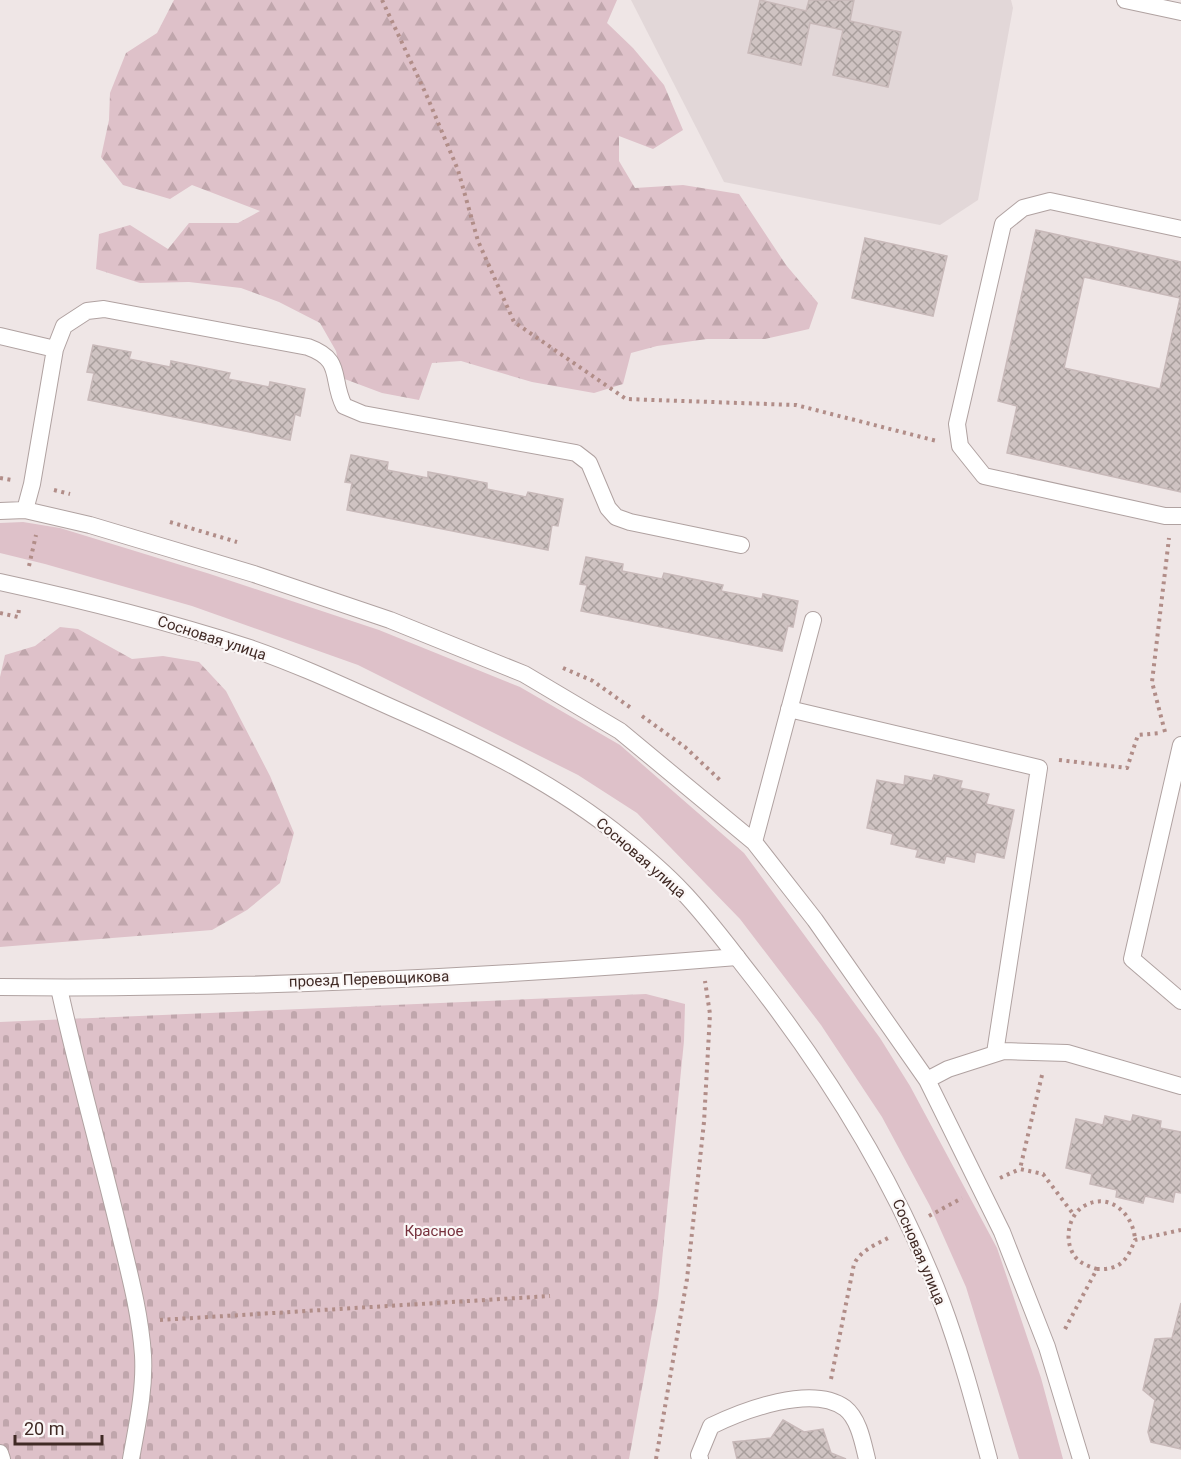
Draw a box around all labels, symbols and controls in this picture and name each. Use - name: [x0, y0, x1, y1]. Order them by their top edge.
- street label: Сосновая улица: [155, 612, 269, 664]
- street label: Сосновая улица: [592, 814, 690, 902]
- street label: проезд Перевощикова: [289, 967, 449, 991]
- street label: Сосновая улица: [889, 1196, 949, 1308]
- park label: Красное: [404, 1222, 464, 1240]
- scale bar: [15, 1408, 102, 1446]
- text: 20 m: [24, 1418, 64, 1439]

